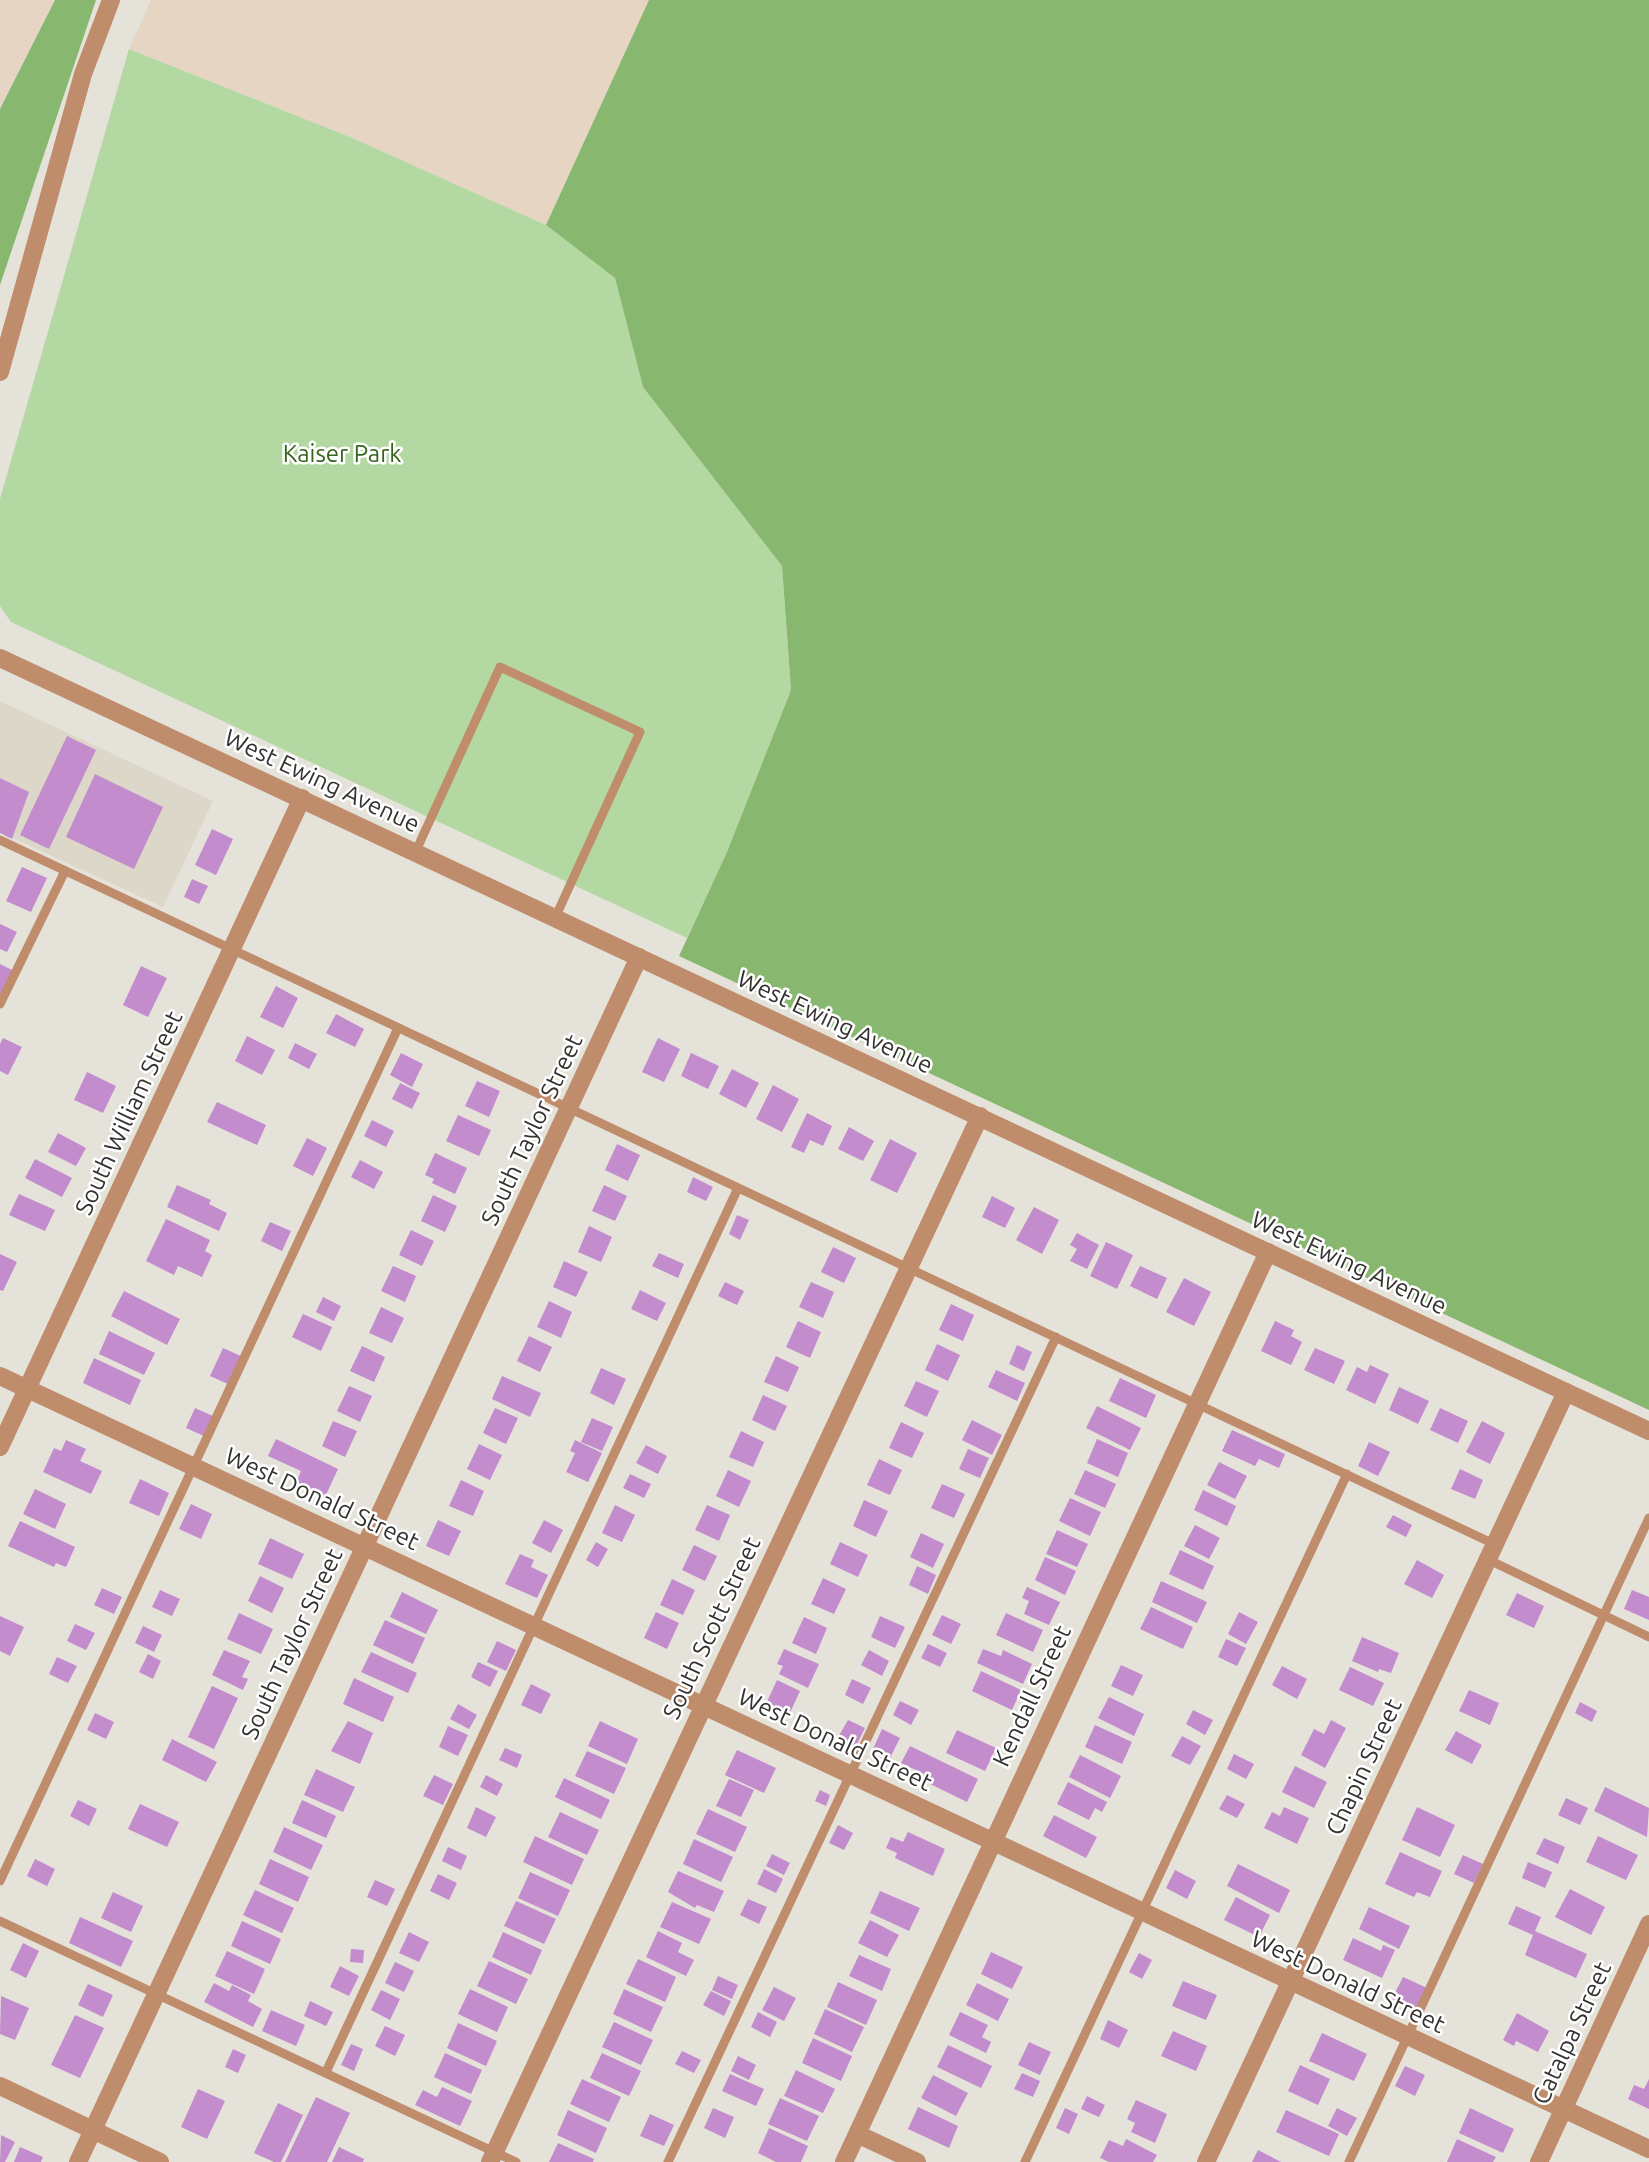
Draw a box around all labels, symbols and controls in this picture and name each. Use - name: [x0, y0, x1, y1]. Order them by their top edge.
- park label: Kaiser Park: [283, 440, 401, 468]
- street label: West Ewing Avenue: [220, 723, 424, 839]
- street label: West Ewing Avenue: [733, 964, 937, 1080]
- street label: South William Street: [69, 1007, 189, 1219]
- street label: South Taylor Street: [475, 1030, 589, 1230]
- street label: West Ewing Avenue: [1247, 1205, 1451, 1321]
- street label: West Donald Street: [221, 1442, 423, 1556]
- street label: South Scott Street: [657, 1532, 767, 1724]
- street label: South Taylor Street: [235, 1544, 349, 1744]
- street label: Kendall Street: [987, 1621, 1077, 1771]
- street label: West Donald Street: [734, 1683, 936, 1797]
- street label: Chapin Street: [1320, 1694, 1408, 1840]
- street label: West Donald Street: [1247, 1925, 1449, 2039]
- street label: Catalpa Street: [1526, 1957, 1618, 2109]

